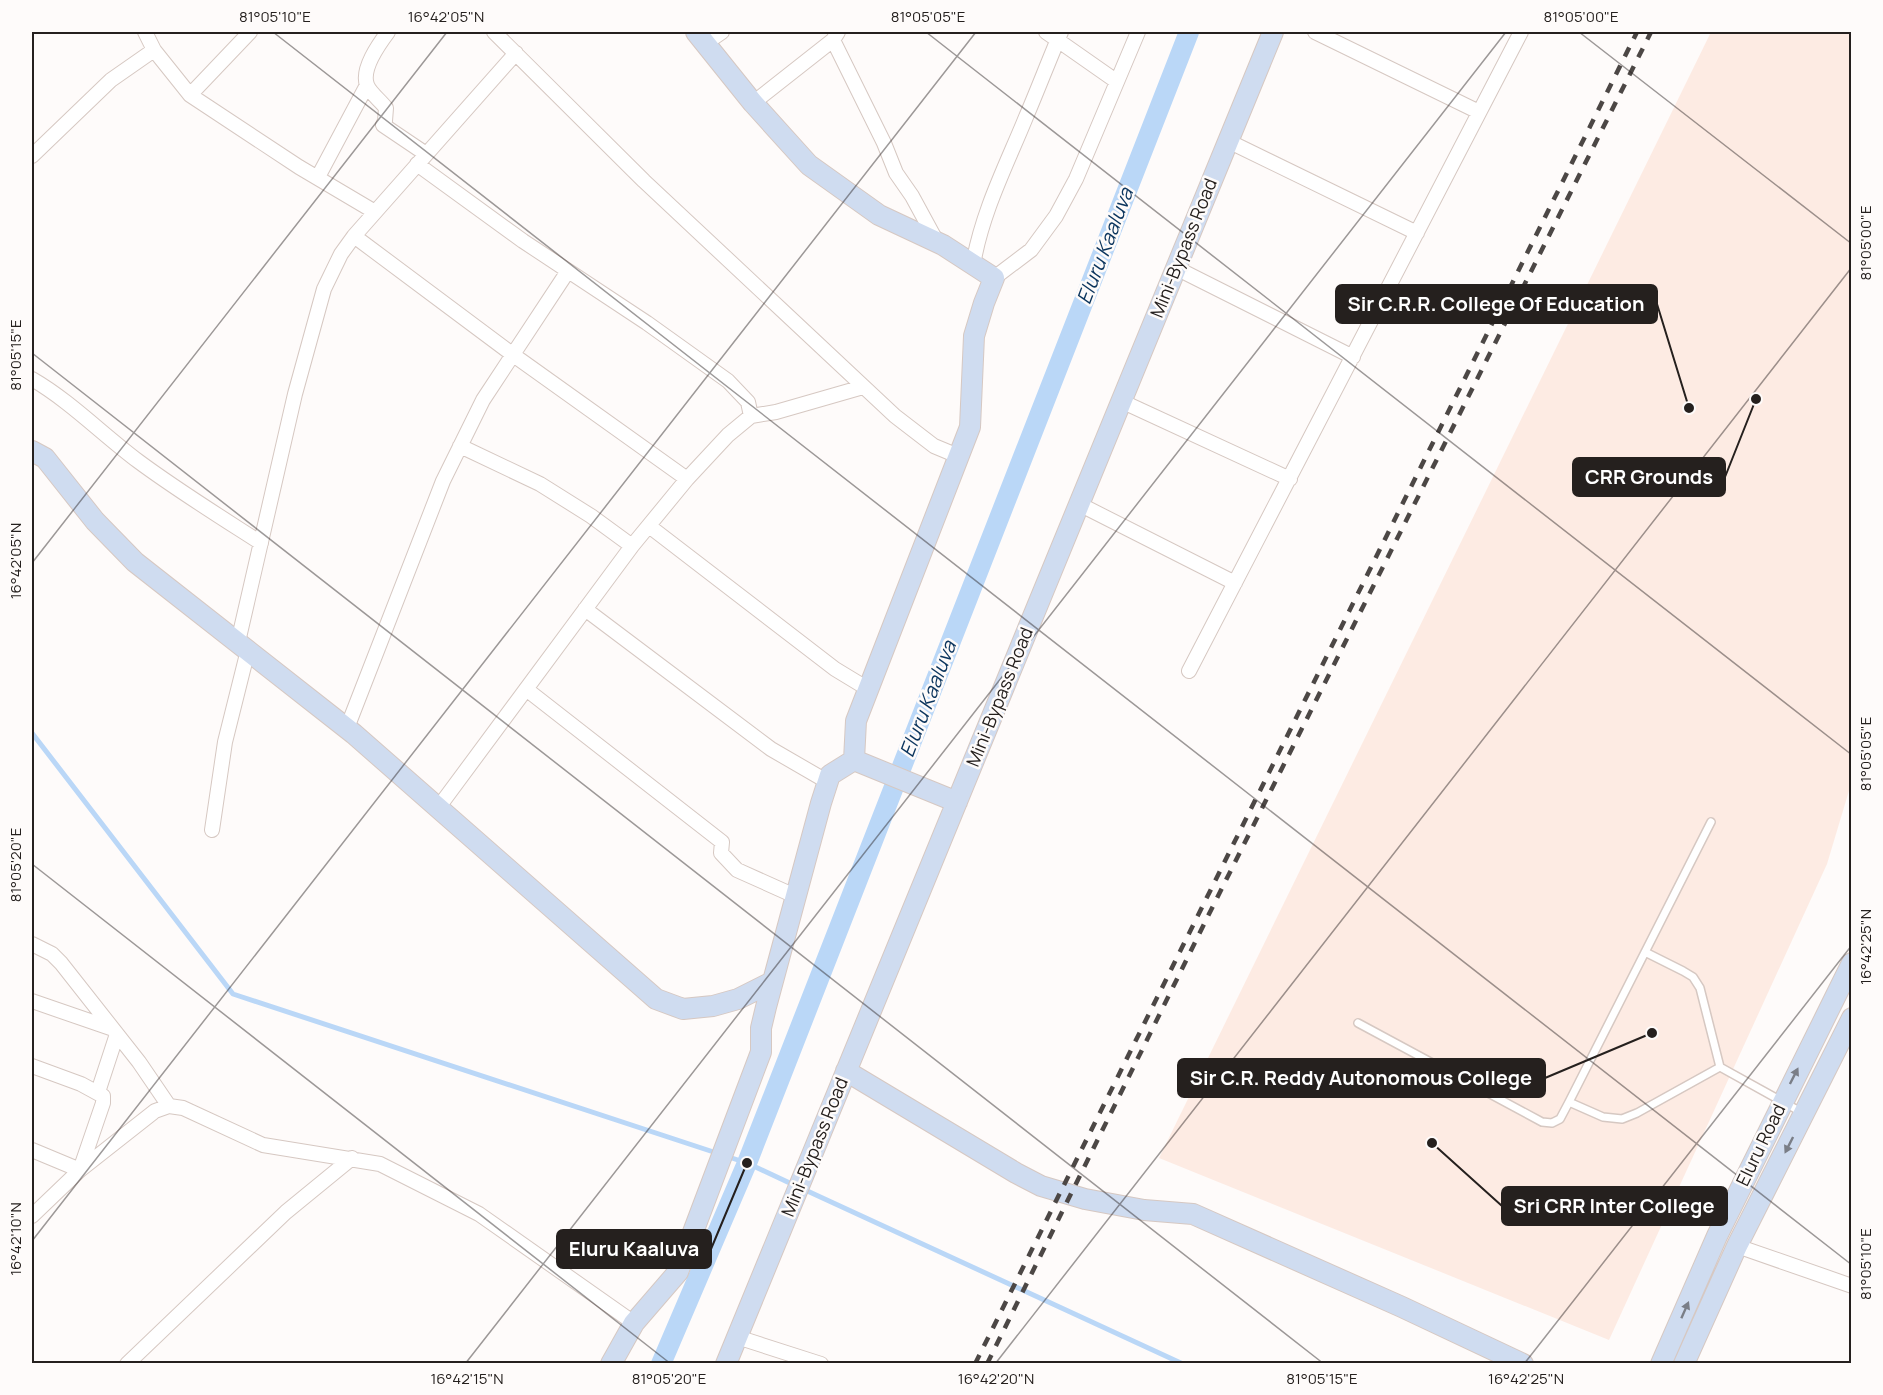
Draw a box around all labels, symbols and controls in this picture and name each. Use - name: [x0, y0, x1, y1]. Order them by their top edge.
- text: 81°05'10"E: [239, 6, 311, 27]
- text: 16°42'05"N: [408, 6, 484, 27]
- text: 81°05'05"E: [891, 6, 965, 27]
- text: 81°05'00"E: [1543, 6, 1619, 27]
- street label: Mini-Bypass Road: [1144, 174, 1222, 321]
- water label: Eluru Kaaluva: [1070, 183, 1139, 308]
- text: 81°05'00"E: [1855, 205, 1876, 281]
- callout: Sir C.R.R. College Of Education: [1336, 285, 1657, 323]
- text: Sir C.R.R. College Of Education: [1348, 290, 1644, 317]
- text: 81°05'15"E: [5, 319, 26, 391]
- callout: CRR Grounds: [1573, 458, 1725, 496]
- text: CRR Grounds: [1585, 463, 1713, 490]
- text: 16°42'05"N: [5, 523, 26, 599]
- street label: Mini-Bypass Road: [960, 623, 1038, 770]
- water label: Eluru Kaaluva: [893, 636, 962, 761]
- text: 81°05'05"E: [1855, 717, 1876, 791]
- text: 81°05'20"E: [5, 828, 26, 902]
- text: 16°42'25"N: [1855, 909, 1876, 985]
- callout: Sir C.R. Reddy Autonomous College: [1178, 1059, 1545, 1097]
- text: Sir C.R. Reddy Autonomous College: [1190, 1064, 1532, 1091]
- one-way arrow: [1790, 1068, 1799, 1085]
- street label: Mini-Bypass Road: [775, 1073, 853, 1220]
- street label: Eluru Road: [1730, 1099, 1790, 1190]
- one-way arrow: [1784, 1137, 1793, 1154]
- callout: Sri CRR Inter College: [1502, 1187, 1727, 1225]
- text: Sri CRR Inter College: [1514, 1192, 1714, 1219]
- text: 16°42'10"N: [5, 1202, 26, 1276]
- text: 81°05'10"E: [1855, 1228, 1876, 1300]
- callout: Eluru Kaaluva: [557, 1230, 711, 1268]
- text: Eluru Kaaluva: [569, 1235, 699, 1262]
- one-way arrow: [1680, 1301, 1690, 1319]
- text: 16°42'15"N: [430, 1368, 504, 1389]
- text: 81°05'20"E: [632, 1368, 706, 1389]
- text: 16°42'20"N: [958, 1368, 1034, 1389]
- text: 81°05'15"E: [1286, 1368, 1358, 1389]
- text: 16°42'25"N: [1488, 1368, 1564, 1389]

